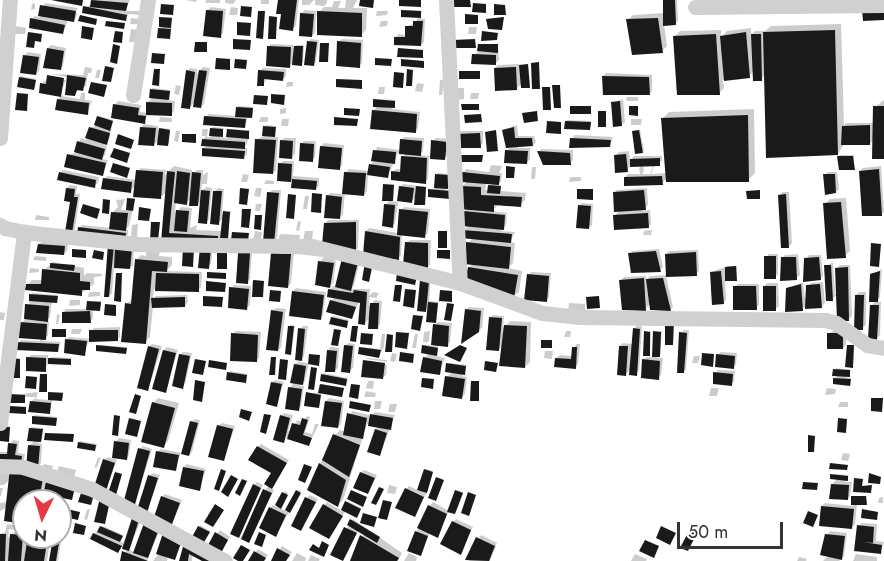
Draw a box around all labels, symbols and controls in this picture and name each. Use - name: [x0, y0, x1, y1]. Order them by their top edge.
- north arrow: [12, 489, 72, 549]
- scale bar: [680, 510, 786, 548]
- text: 50 m: [688, 519, 728, 545]
- text: N: [33, 523, 48, 547]

